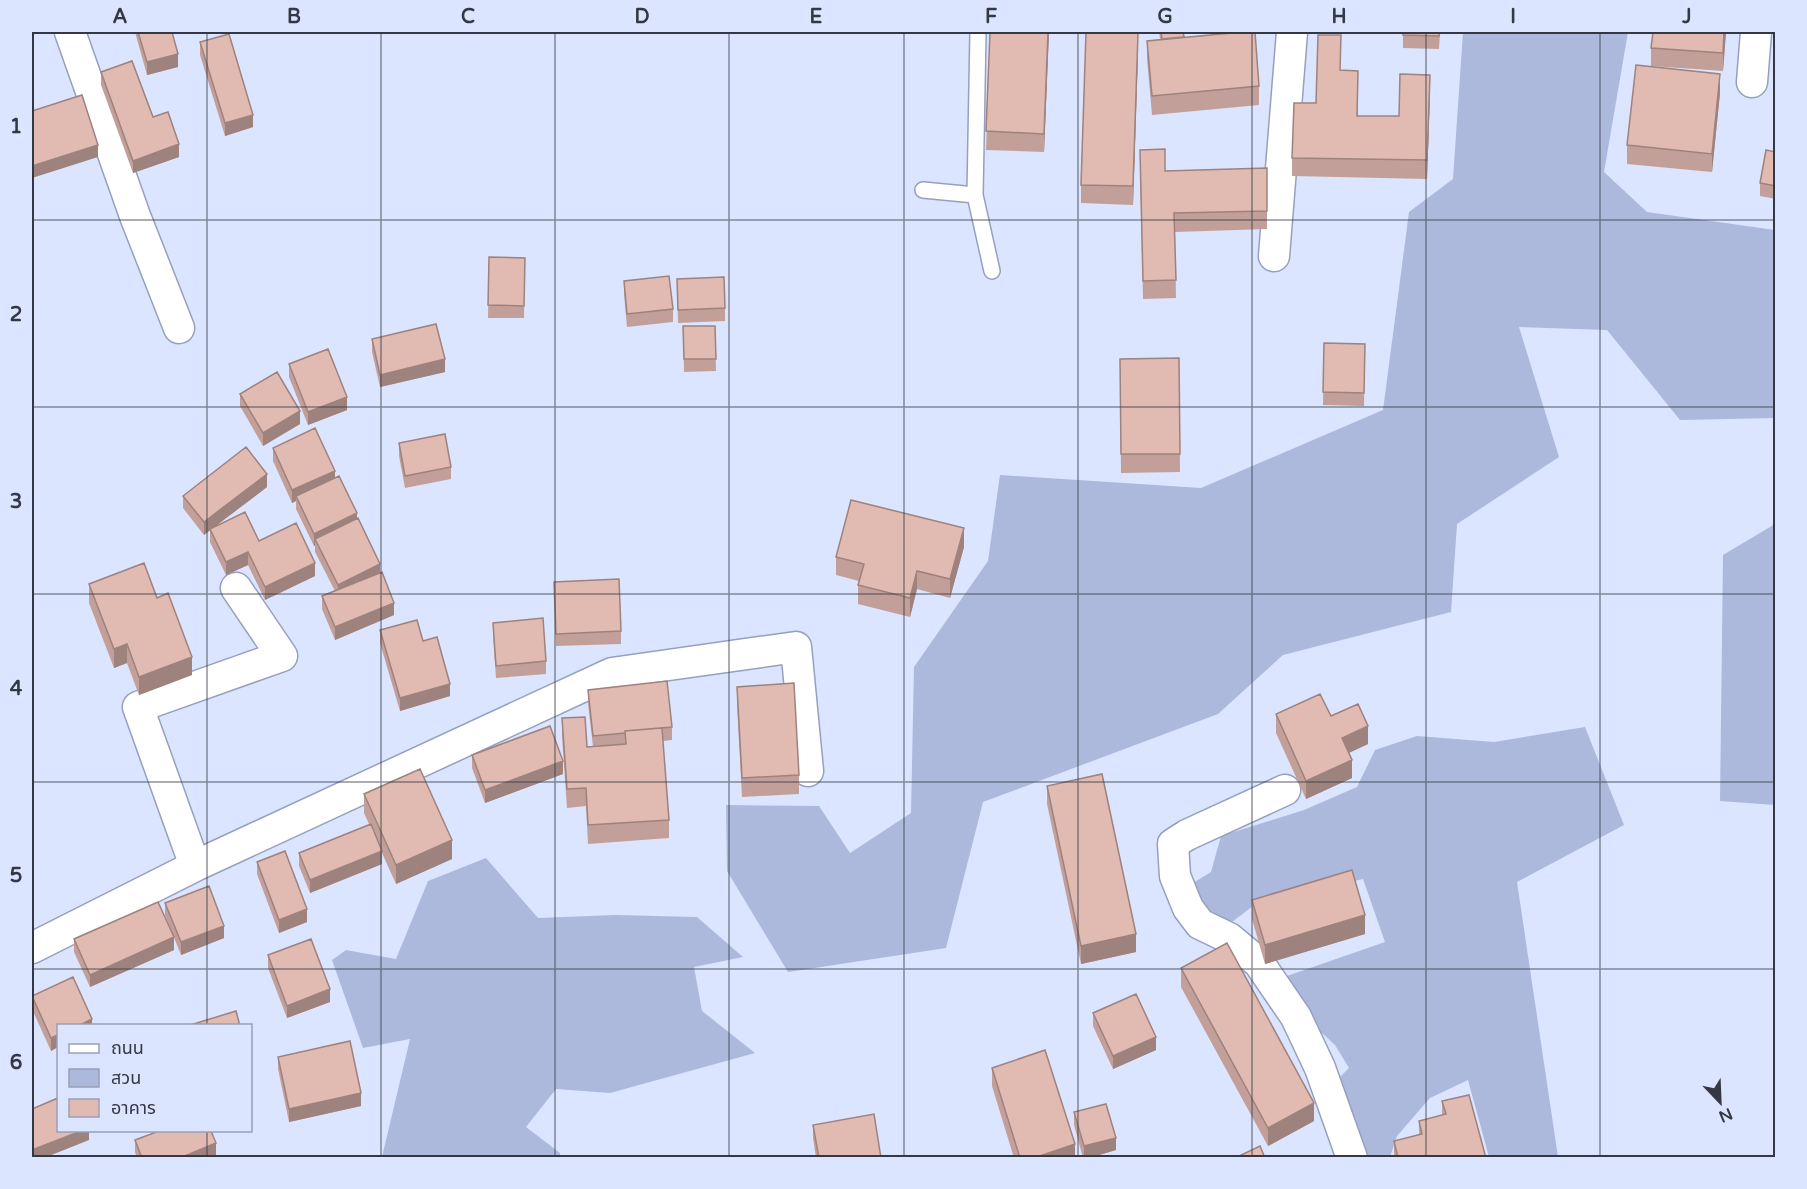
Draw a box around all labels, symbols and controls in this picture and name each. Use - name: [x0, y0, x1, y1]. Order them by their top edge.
- text: A: [113, 5, 128, 29]
- text: B: [287, 5, 301, 29]
- text: C: [461, 5, 475, 29]
- text: D: [634, 5, 650, 29]
- text: E: [810, 5, 823, 29]
- text: F: [985, 5, 997, 29]
- text: G: [1157, 5, 1173, 29]
- text: H: [1331, 5, 1347, 29]
- text: I: [1510, 5, 1516, 29]
- text: J: [1681, 5, 1692, 29]
- text: 1: [10, 115, 22, 139]
- text: 2: [10, 303, 22, 327]
- text: 3: [10, 490, 22, 514]
- text: 4: [10, 677, 23, 701]
- text: 5: [10, 864, 22, 888]
- legend: [57, 1024, 252, 1132]
- text: ถนน: [111, 1037, 144, 1059]
- text: 6: [10, 1051, 22, 1075]
- text: สวน: [111, 1067, 141, 1089]
- north arrow: [1690, 1072, 1750, 1132]
- text: อาคาร: [111, 1097, 156, 1119]
- text: N: [1716, 1103, 1735, 1127]

